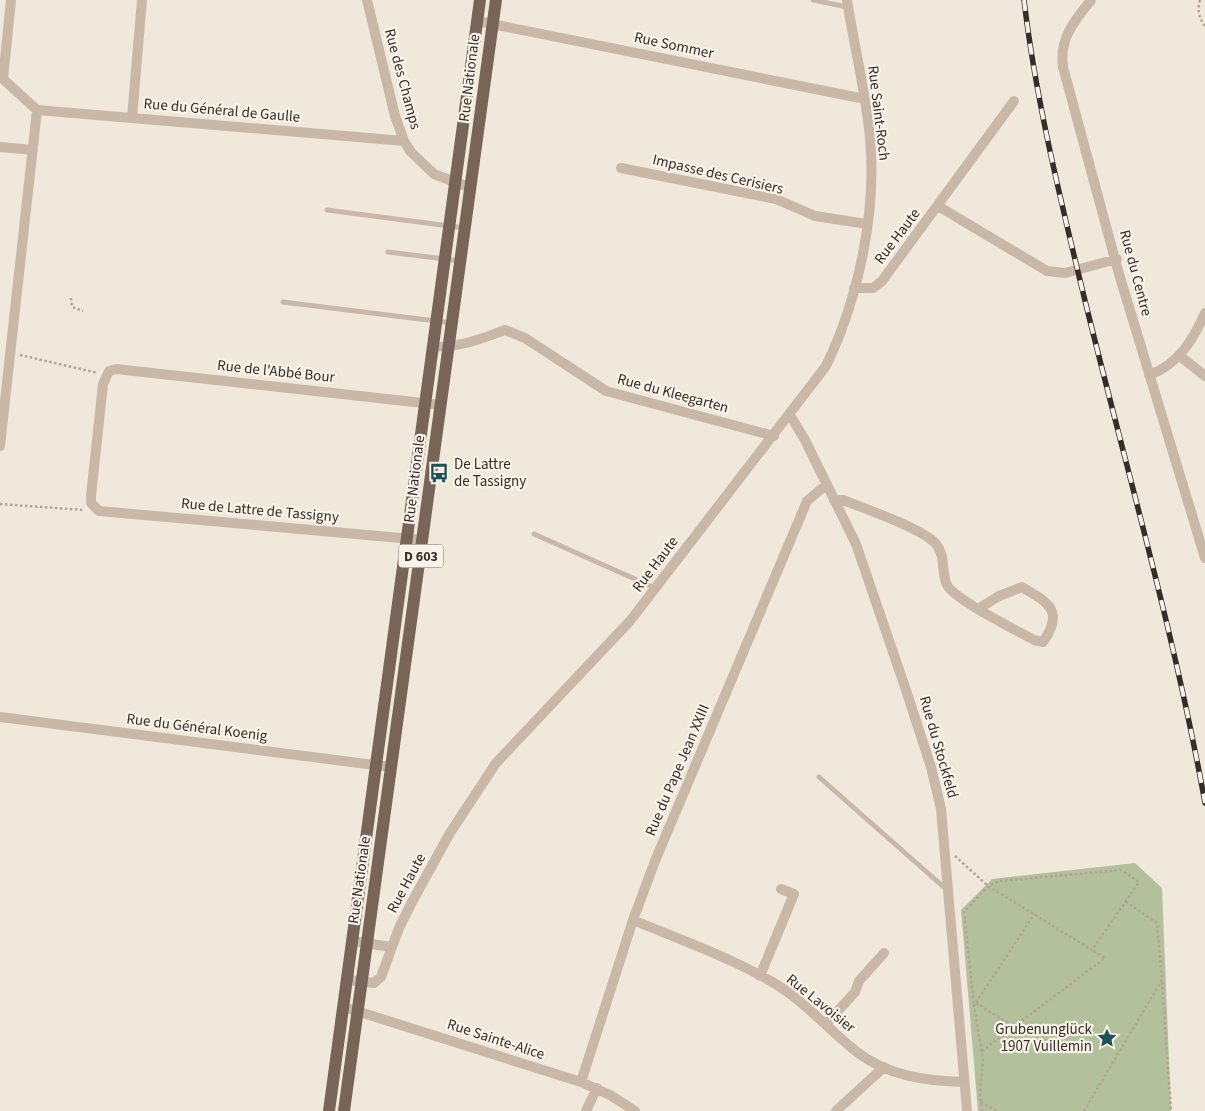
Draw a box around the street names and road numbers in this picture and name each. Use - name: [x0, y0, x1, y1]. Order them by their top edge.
- street label: Rue des Champs: [379, 26, 426, 132]
- street label: Rue Sommer: [632, 27, 716, 64]
- street label: Rue Nationale: [454, 33, 485, 123]
- street label: Rue Saint-Roch: [862, 64, 895, 162]
- street label: Rue du Général de Gaulle: [143, 93, 301, 128]
- street label: Impasse des Cerisiers: [650, 149, 785, 200]
- street label: Rue Haute: [869, 204, 925, 269]
- street label: Rue du Centre: [1114, 228, 1157, 319]
- street label: Rue de l'Abbé Bour: [216, 355, 337, 388]
- street label: Rue du Kleegarten: [615, 369, 731, 418]
- street label: Rue Nationale: [399, 434, 430, 524]
- street label: Rue de Lattre de Tassigny: [180, 493, 340, 528]
- street label: Rue Haute: [627, 532, 683, 597]
- road number: D 603: [398, 544, 444, 568]
- street label: Rue du Stockfeld: [914, 694, 963, 801]
- street label: Rue du Pape Jean XXIII: [640, 701, 715, 839]
- street label: Rue du Général Koenig: [125, 708, 269, 747]
- street label: Rue Nationale: [343, 835, 376, 925]
- street label: Rue Haute: [382, 850, 431, 917]
- street label: Rue Lavoisier: [782, 969, 860, 1038]
- street label: Rue Sainte-Alice: [444, 1014, 547, 1065]

